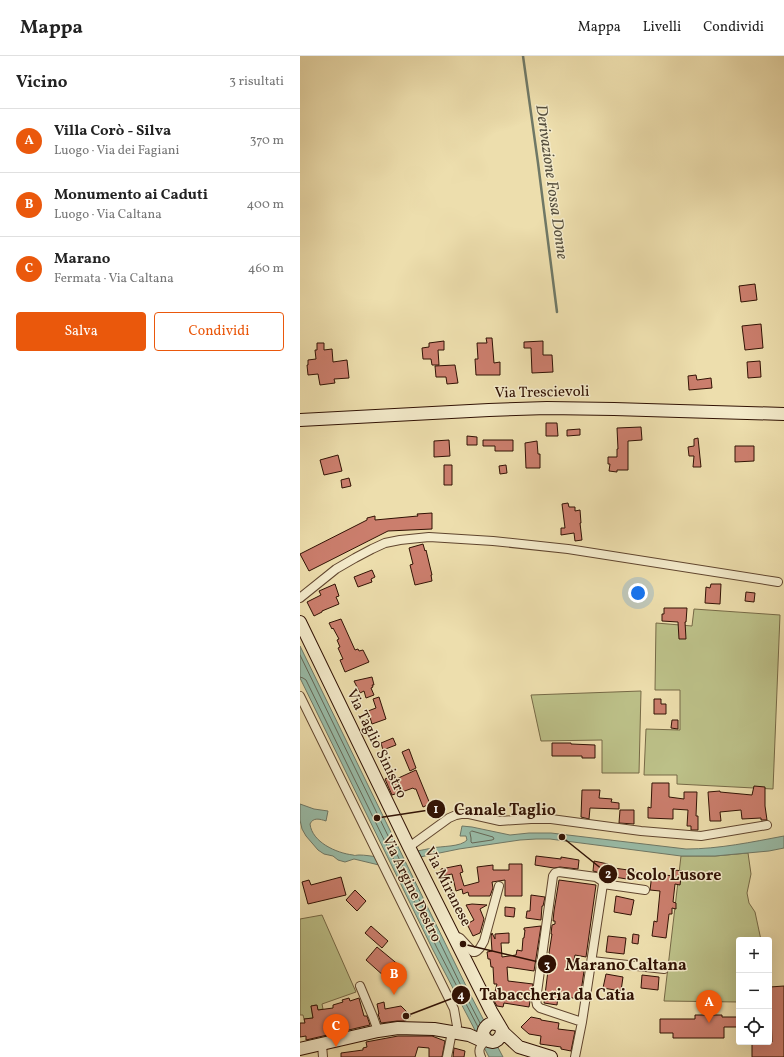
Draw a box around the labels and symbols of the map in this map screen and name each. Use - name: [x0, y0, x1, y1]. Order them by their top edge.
- water label: Derivazione Fossa Donne: [529, 103, 573, 261]
- street label: Via Trescievoli: [494, 382, 590, 404]
- your location: [628, 583, 648, 603]
- street label: Via Taglio Sinistro: [340, 686, 412, 802]
- callout: Canale Taglio: [426, 795, 564, 823]
- text: Canale Taglio: [454, 800, 556, 822]
- text: 1: [434, 802, 439, 818]
- street label: Via Argine Destro: [376, 832, 446, 946]
- street label: Via Miranese: [418, 844, 476, 930]
- callout: Scolo Lusore: [598, 860, 729, 888]
- text: Scolo Lusore: [627, 865, 721, 887]
- text: 2: [605, 867, 611, 883]
- callout: Marano Caltana: [537, 950, 695, 978]
- text: Marano Caltana: [565, 955, 687, 977]
- text: 3: [544, 958, 550, 974]
- pin: B: [381, 962, 407, 995]
- callout: Tabaccheria da Catia: [451, 981, 643, 1009]
- text: Tabaccheria da Catia: [479, 985, 635, 1007]
- text: 4: [457, 988, 465, 1004]
- pin: A: [696, 990, 722, 1023]
- pin: C: [323, 1014, 349, 1047]

